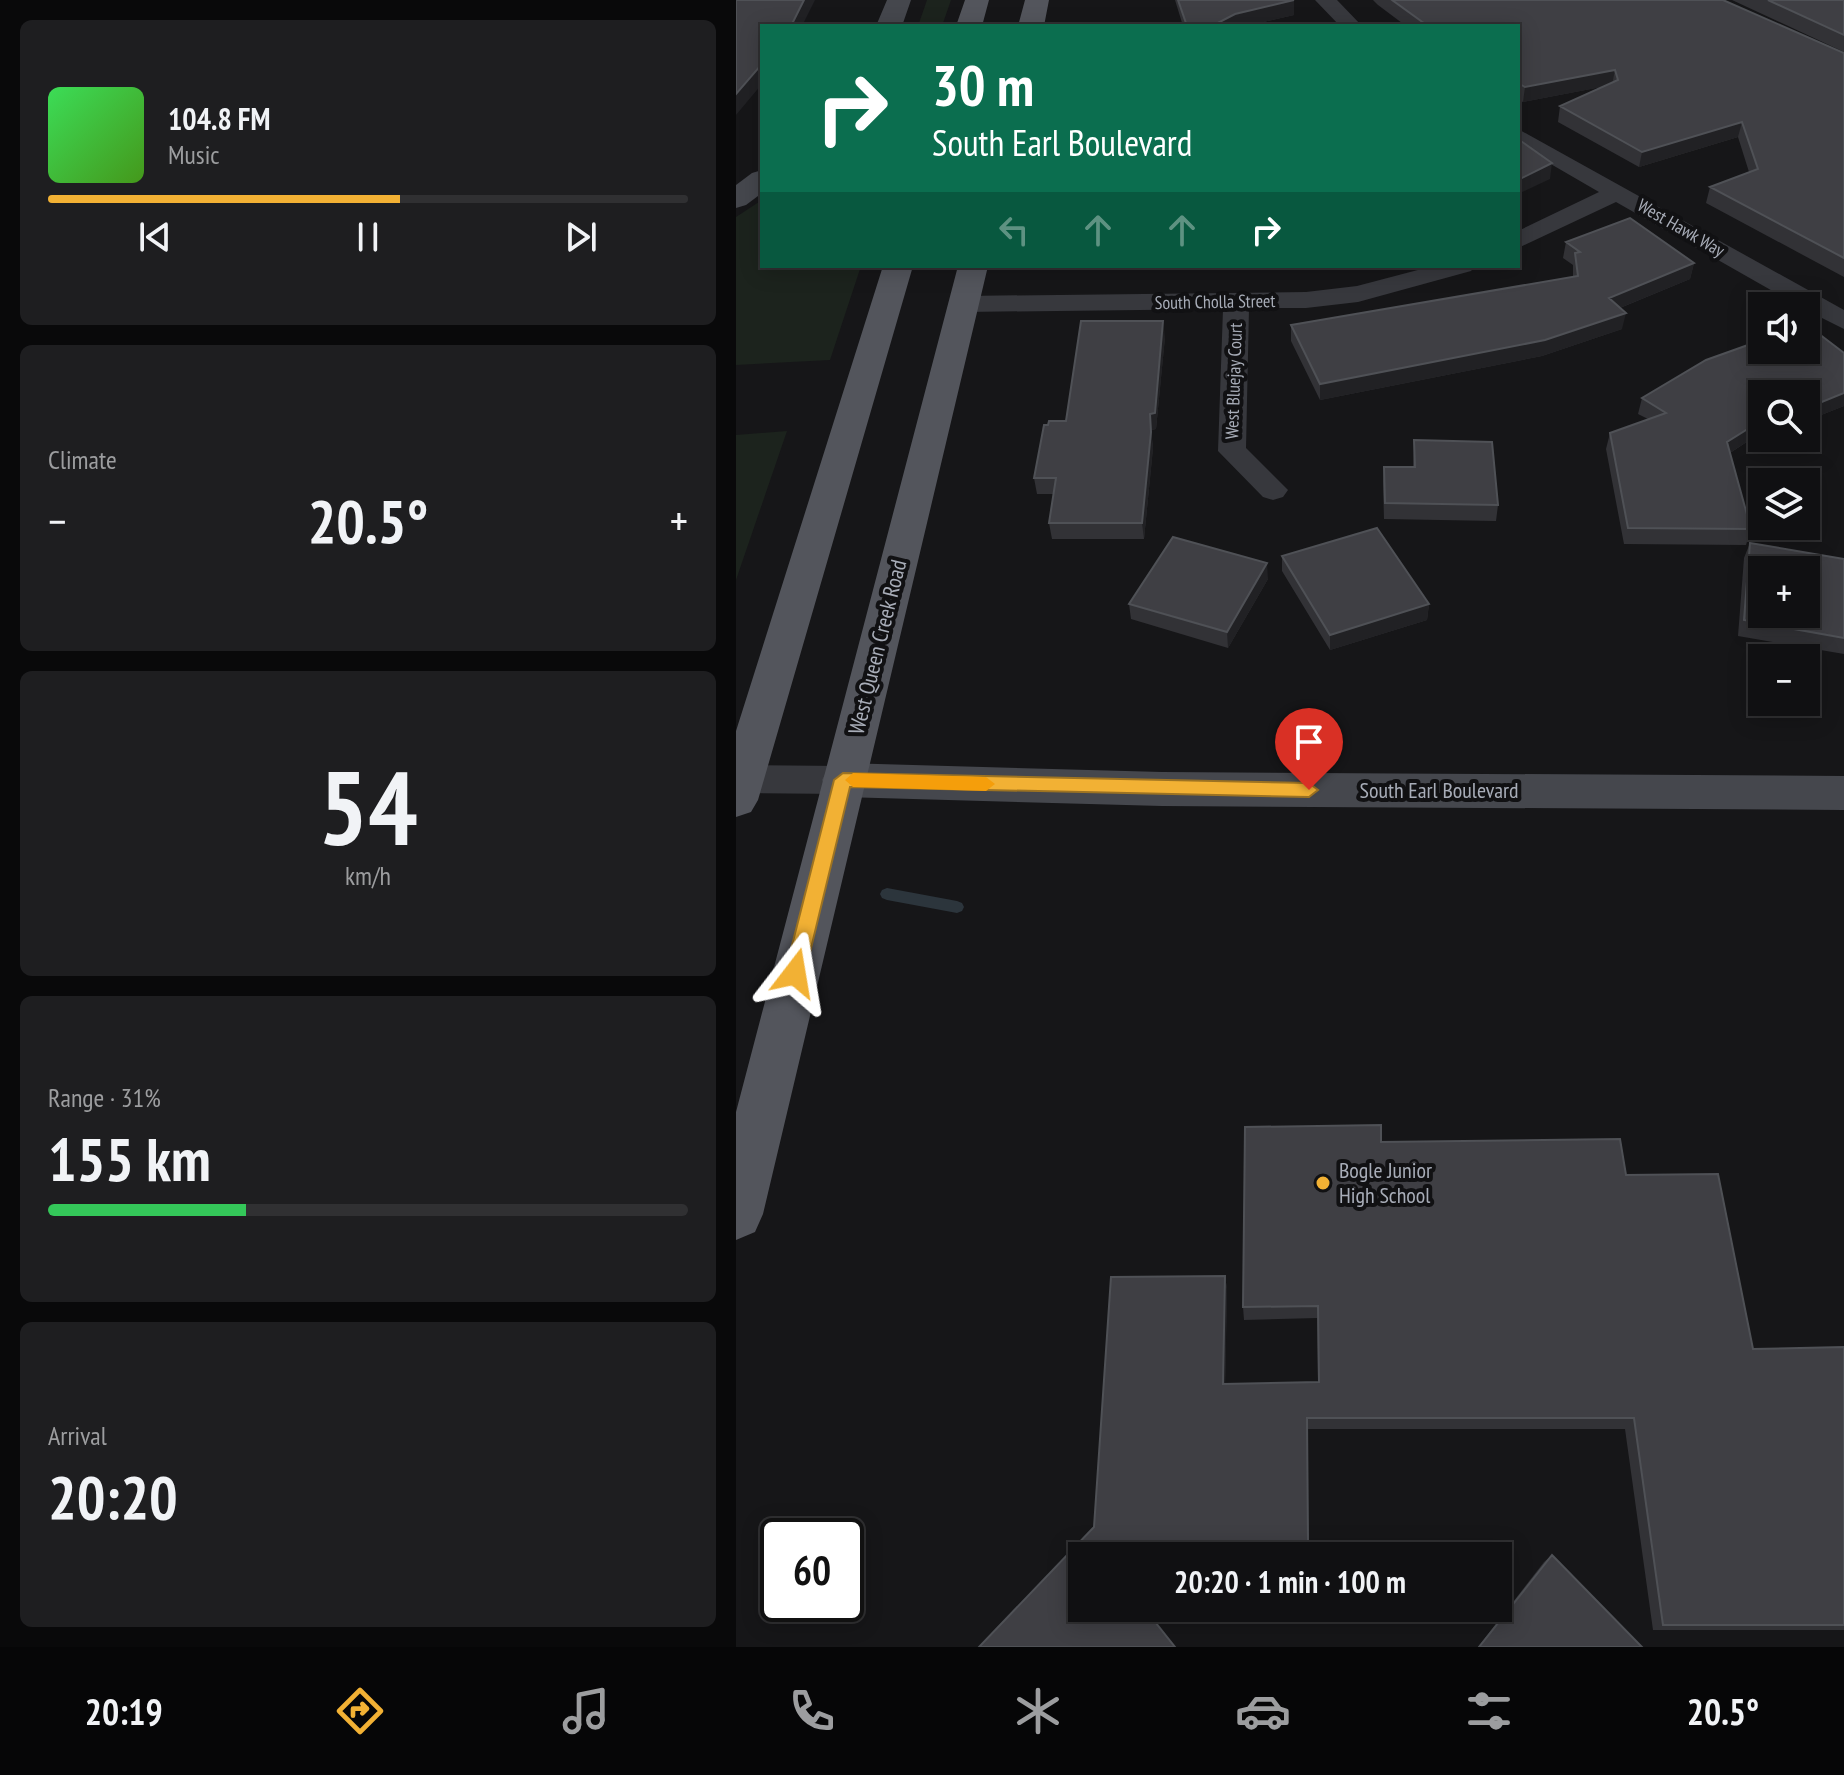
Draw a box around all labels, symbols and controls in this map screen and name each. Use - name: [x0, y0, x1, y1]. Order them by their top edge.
- text: 30 m: [932, 49, 1034, 121]
- icon: right: [800, 56, 904, 160]
- text: 104.8 FM: [168, 99, 270, 138]
- text: South Earl Boulevard: [932, 119, 1192, 166]
- text: Music: [168, 138, 220, 171]
- street label: West Hawk Way: [1634, 193, 1729, 262]
- icon: left: [992, 208, 1036, 252]
- icon: ahead: [1076, 208, 1120, 252]
- icon: ahead: [1160, 208, 1204, 252]
- icon: right: [1244, 208, 1288, 252]
- icon: previous: [133, 215, 177, 259]
- icon: pause: [346, 215, 390, 259]
- icon: next: [559, 215, 603, 259]
- street label: South Cholla Street: [1155, 289, 1276, 314]
- map controls: [1748, 292, 1820, 716]
- button: sound: [1748, 292, 1820, 364]
- street label: West Bluejay Court: [1220, 322, 1247, 440]
- button: search: [1748, 380, 1820, 452]
- text: Climate: [48, 443, 117, 476]
- button: layers: [1748, 468, 1820, 540]
- text: 20.5°: [308, 482, 428, 560]
- text: −: [48, 492, 66, 549]
- text: +: [670, 492, 688, 549]
- button: +: [1748, 556, 1820, 628]
- street label: West Queen Creek Road: [842, 557, 912, 737]
- button: −: [1748, 644, 1820, 716]
- pin: [1275, 708, 1343, 790]
- icon: arrive: [1287, 720, 1331, 764]
- text: 54: [318, 739, 418, 874]
- street label: South Earl Boulevard: [1359, 776, 1519, 804]
- text: km/h: [345, 859, 391, 892]
- position arrow: [753, 931, 837, 1015]
- text: Range · 31%: [48, 1081, 161, 1114]
- text: 155 km: [48, 1120, 211, 1198]
- place label: Bogle Junior High School: [1339, 1156, 1432, 1209]
- marker: Bogle Junior High School: [1314, 1174, 1332, 1192]
- text: Arrival: [48, 1419, 107, 1452]
- text: 20:20: [48, 1458, 178, 1536]
- speed limit sign: 60: [760, 1518, 864, 1622]
- text: 20:20 · 1 min · 100 m: [1174, 1562, 1406, 1601]
- icon: directions: [332, 1683, 388, 1739]
- icon: music: [558, 1683, 614, 1739]
- icon: phone: [784, 1683, 840, 1739]
- icon: climate: [1010, 1683, 1066, 1739]
- icon: car: [1235, 1683, 1291, 1739]
- icon: filters: [1461, 1683, 1517, 1739]
- text: 20:19: [85, 1688, 163, 1735]
- text: 20.5°: [1687, 1688, 1759, 1735]

